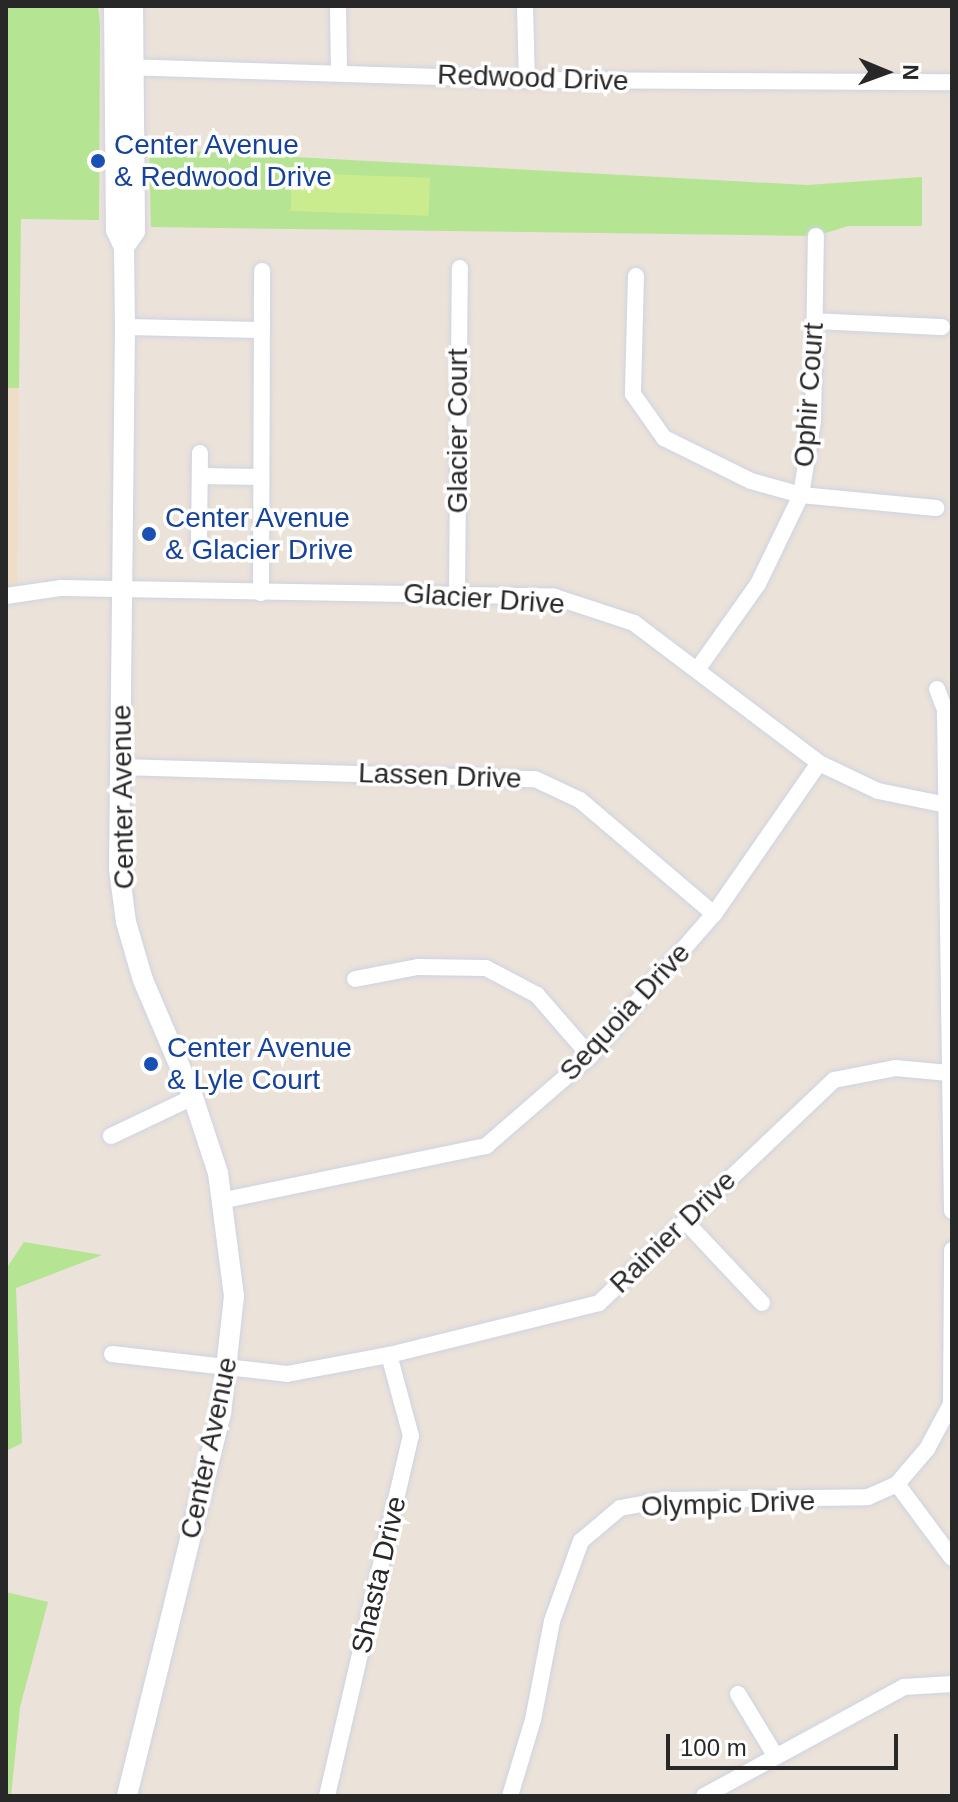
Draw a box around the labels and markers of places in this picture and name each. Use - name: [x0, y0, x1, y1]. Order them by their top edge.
- place label: Center Avenue & Redwood Drive: [114, 128, 332, 194]
- marker: Center Avenue & Redwood Drive: [89, 152, 107, 170]
- place label: Center Avenue & Glacier Drive: [165, 501, 353, 567]
- marker: Center Avenue & Glacier Drive: [140, 525, 158, 543]
- place label: Center Avenue & Lyle Court: [167, 1031, 353, 1097]
- marker: Center Avenue & Lyle Court: [142, 1055, 160, 1073]

